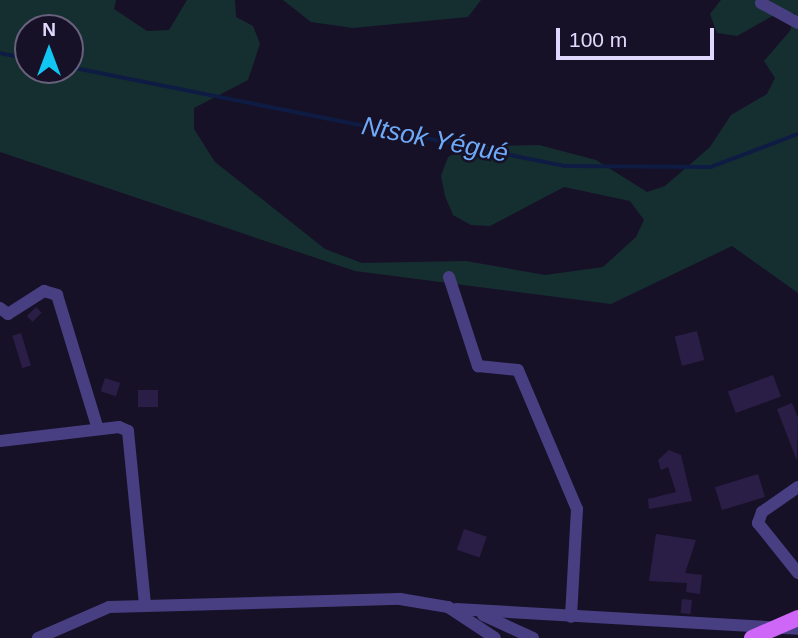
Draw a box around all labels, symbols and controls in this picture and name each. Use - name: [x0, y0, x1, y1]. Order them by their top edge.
- north arrow: [14, 14, 84, 84]
- scale bar: [560, 14, 718, 58]
- text: N: [42, 19, 56, 40]
- text: 100 m: [569, 28, 627, 51]
- water label: Ntsok Yégué: [359, 110, 511, 170]

